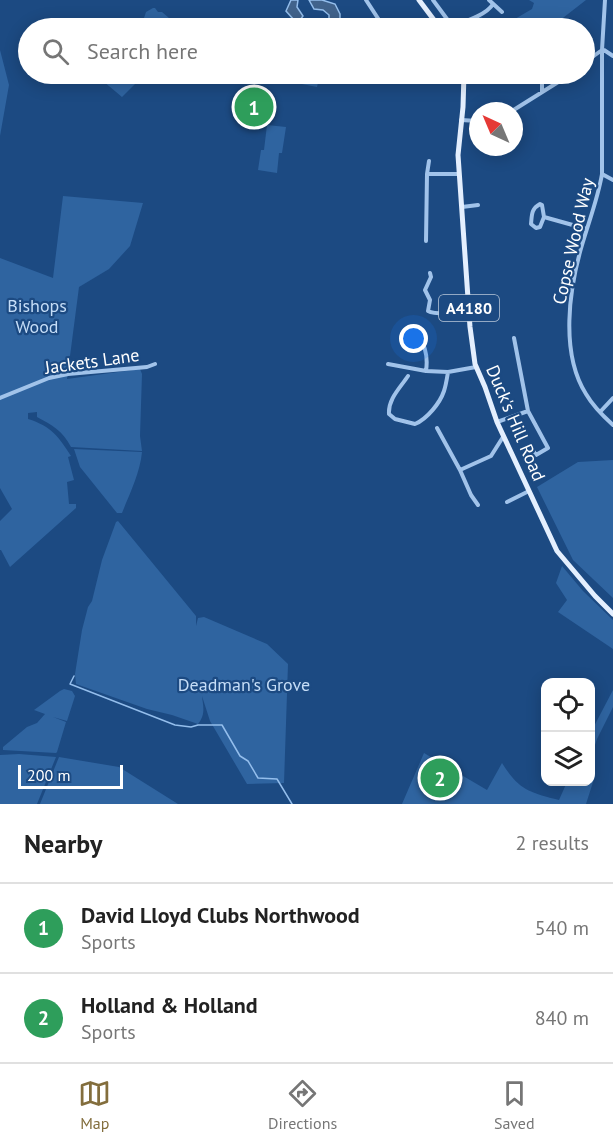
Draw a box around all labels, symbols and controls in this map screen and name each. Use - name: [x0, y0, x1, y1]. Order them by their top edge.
- search box: [18, 18, 595, 84]
- icon: search: [39, 35, 72, 68]
- text: Search here: [87, 37, 198, 65]
- pin: 1: [234, 84, 274, 130]
- north arrow: [469, 102, 523, 156]
- street label: Copse Wood Way: [547, 175, 599, 307]
- park label: Bishops Wood: [7, 294, 67, 338]
- road number: A4180: [439, 295, 499, 321]
- your location: [399, 324, 428, 353]
- street label: Jackets Lane: [42, 343, 141, 379]
- street label: Duck's Hill Road: [481, 362, 551, 484]
- park label: Deadman's Grove: [178, 673, 310, 696]
- map controls: [541, 678, 595, 786]
- button: locate: [541, 678, 595, 732]
- button: layers: [541, 732, 595, 786]
- pin: 2: [420, 756, 460, 800]
- scale bar: [18, 762, 123, 790]
- text: 200 m: [27, 765, 70, 785]
- text: Nearby: [24, 827, 102, 860]
- text: 2 results: [516, 830, 589, 856]
- text: David Lloyd Clubs Northwood: [81, 901, 360, 929]
- text: 1: [38, 915, 49, 941]
- text: 540 m: [535, 915, 589, 941]
- text: Sports: [81, 929, 136, 955]
- text: Holland & Holland: [81, 991, 258, 1019]
- text: 2: [38, 1005, 49, 1031]
- text: 840 m: [535, 1005, 589, 1031]
- text: Sports: [81, 1019, 136, 1045]
- tab: Map: [78, 1077, 111, 1133]
- tab: Directions: [268, 1077, 337, 1133]
- tab: Saved: [494, 1077, 535, 1133]

